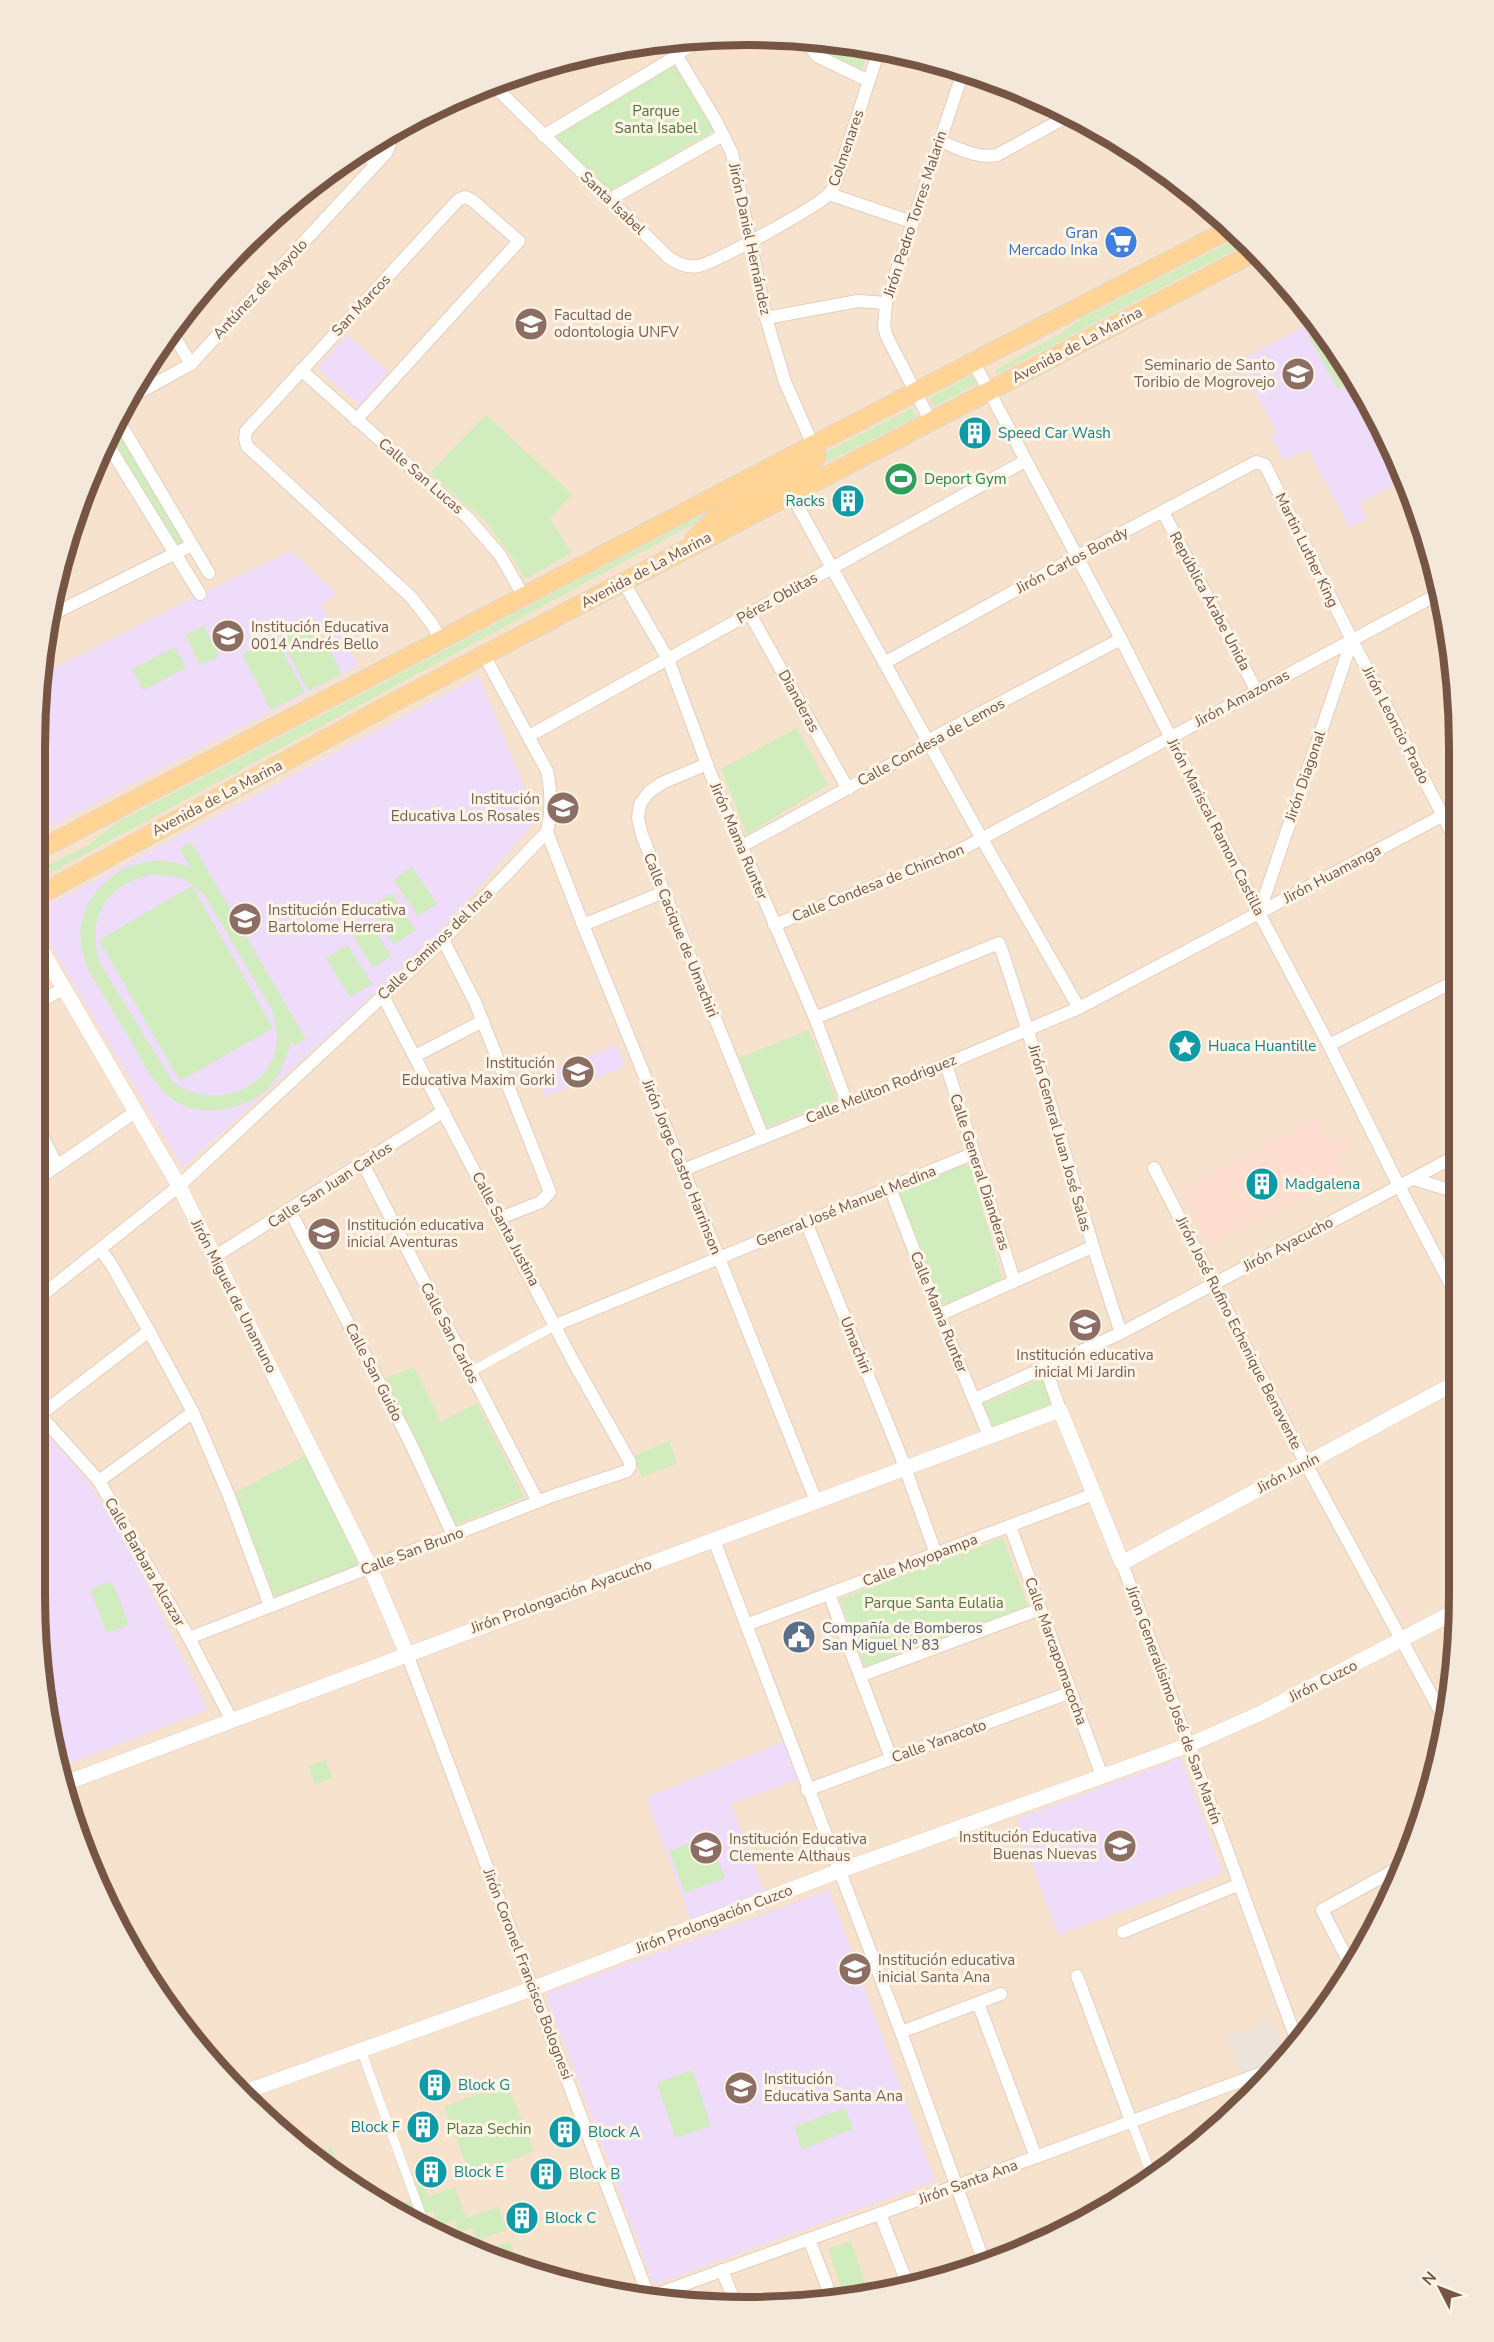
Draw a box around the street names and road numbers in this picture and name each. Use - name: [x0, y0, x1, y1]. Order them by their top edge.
- street label: Colmenares: [824, 107, 868, 189]
- street label: Jirón Pedro Torres Malarin: [878, 128, 951, 301]
- street label: Jirón Daniel Hernández: [724, 160, 776, 317]
- street label: Santa Isabel: [576, 167, 650, 239]
- street label: Antúnez de Mayolo: [208, 235, 312, 343]
- street label: San Marcos: [327, 270, 395, 340]
- street label: Avenida de La Marina: [1008, 302, 1146, 388]
- street label: Calle San Lucas: [374, 434, 468, 518]
- street label: Martin Luther King: [1271, 489, 1343, 611]
- street label: Jirón Carlos Bondy: [1011, 522, 1132, 599]
- street label: Avenida de La Marina: [577, 527, 715, 613]
- street label: República Árabe Unida: [1165, 528, 1255, 674]
- street label: Pérez Oblitas: [733, 567, 821, 629]
- street label: Jirón Leoncio Prado: [1357, 662, 1434, 787]
- street label: Jirón Amazonas: [1190, 665, 1293, 732]
- street label: Dianderas: [774, 666, 824, 736]
- street label: Calle Condesa de Lemos: [854, 693, 1008, 791]
- street label: Jirón Diagonal: [1280, 727, 1330, 825]
- street label: Jirón Mariscal Ramon Castilla: [1162, 734, 1269, 919]
- street label: Avenida de La Marina: [148, 755, 286, 841]
- street label: Jirón Mama Runter: [705, 779, 773, 903]
- street label: Calle Condesa de Chinchon: [789, 839, 967, 927]
- street label: Jirón Huamanga: [1279, 840, 1384, 909]
- street label: Calle Cacique de Umachiri: [639, 850, 723, 1020]
- street label: Calle Caminos del Inca: [373, 884, 497, 1004]
- street label: Jirón General Juan José Salas: [1023, 1041, 1096, 1234]
- street label: Calle Meliton Rodriguez: [803, 1050, 959, 1128]
- street label: Jirón Jorge Castro Harrinson: [637, 1076, 726, 1258]
- street label: Calle General Dianderas: [945, 1091, 1015, 1253]
- street label: Calle San Juan Carlos: [264, 1137, 396, 1233]
- street label: General José Manuel Medina: [753, 1161, 939, 1251]
- street label: Calle Santa Justina: [467, 1168, 545, 1290]
- street label: Jirón José Rufino Echenique Benavente: [1171, 1212, 1307, 1453]
- street label: Jirón Ayacucho: [1238, 1212, 1337, 1277]
- street label: Jirón Miguel de Unamuno: [186, 1215, 282, 1376]
- street label: Calle Mama Runter: [905, 1248, 973, 1376]
- street label: Calle San Carlos: [416, 1279, 484, 1387]
- street label: Umachiri: [836, 1314, 876, 1376]
- street label: Calle San Guido: [341, 1319, 407, 1425]
- street label: Jirón Junín: [1252, 1448, 1323, 1498]
- street label: Calle Barbara Alcazar: [100, 1494, 190, 1631]
- street label: Calle San Bruno: [358, 1522, 466, 1580]
- street label: Calle Moyopampa: [860, 1529, 980, 1591]
- street label: Jirón Prolongación Ayacucho: [467, 1554, 654, 1639]
- street label: Calle Marcapomacocha: [1020, 1574, 1092, 1728]
- street label: Jíron Generalisimo José de San Martín: [1121, 1582, 1227, 1827]
- street label: Jirón Cuzco: [1284, 1655, 1361, 1707]
- street label: Calle Yanacoto: [889, 1715, 989, 1767]
- street label: Jirón Coronel Francisco Bolognesi: [478, 1865, 578, 2082]
- street label: Jirón Prolongación Cuzco: [632, 1880, 795, 1959]
- street label: Jirón Santa Ana: [915, 2155, 1021, 2210]

